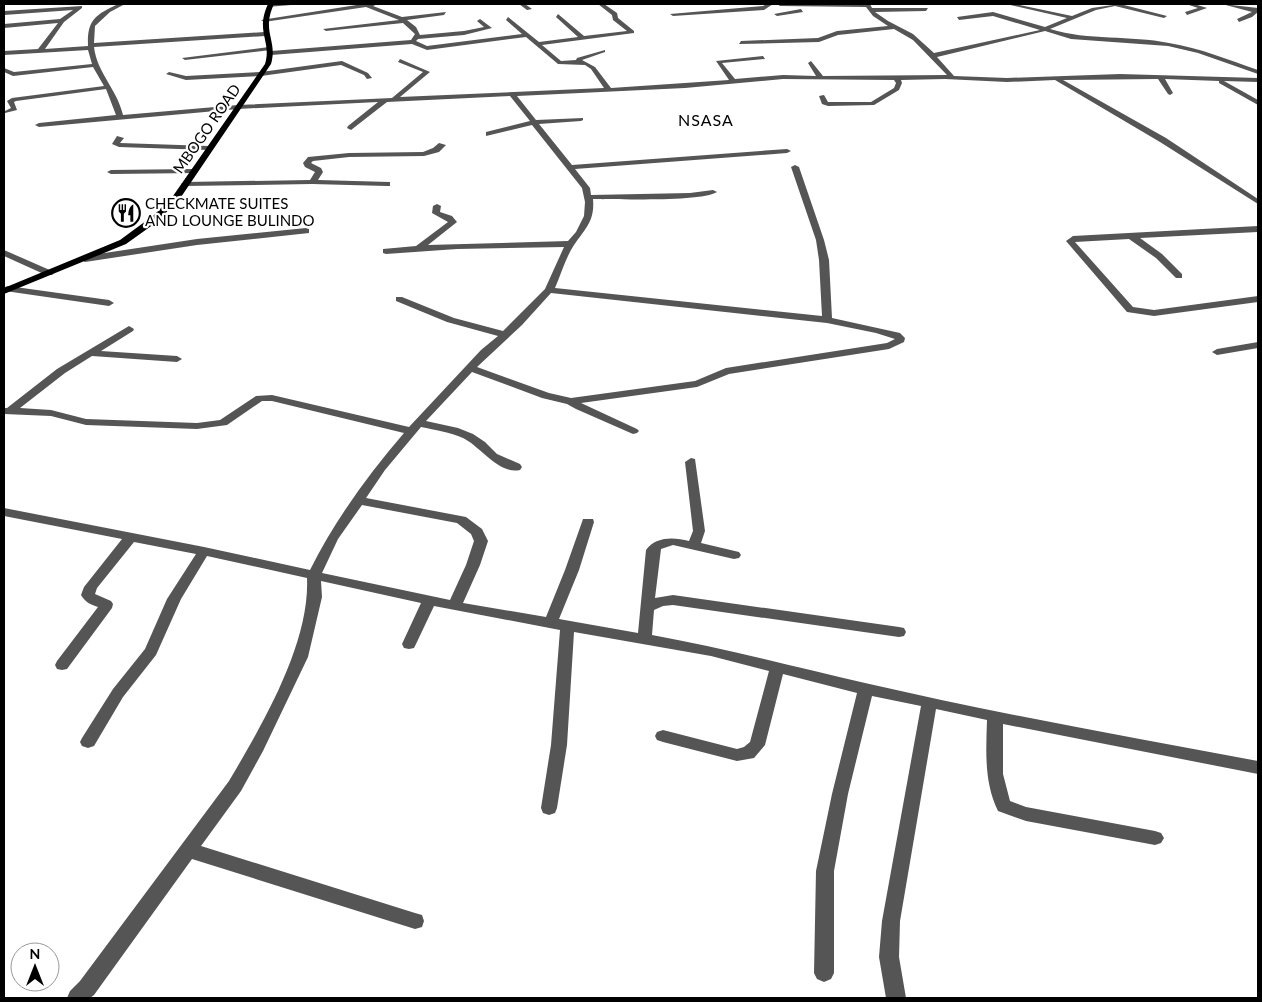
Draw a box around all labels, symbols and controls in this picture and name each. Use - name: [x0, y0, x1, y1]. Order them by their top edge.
- street label: MBOGO ROAD: [169, 80, 244, 177]
- district label: NSASA: [678, 110, 734, 129]
- place label: CHECKMATE SUITES AND LOUNGE BULINDO: [145, 194, 315, 229]
- restaurant icon: CHECKMATE SUITES AND LOUNGE BULINDO: [111, 198, 141, 228]
- north arrow: [10, 942, 60, 992]
- text: N: [30, 945, 40, 962]

